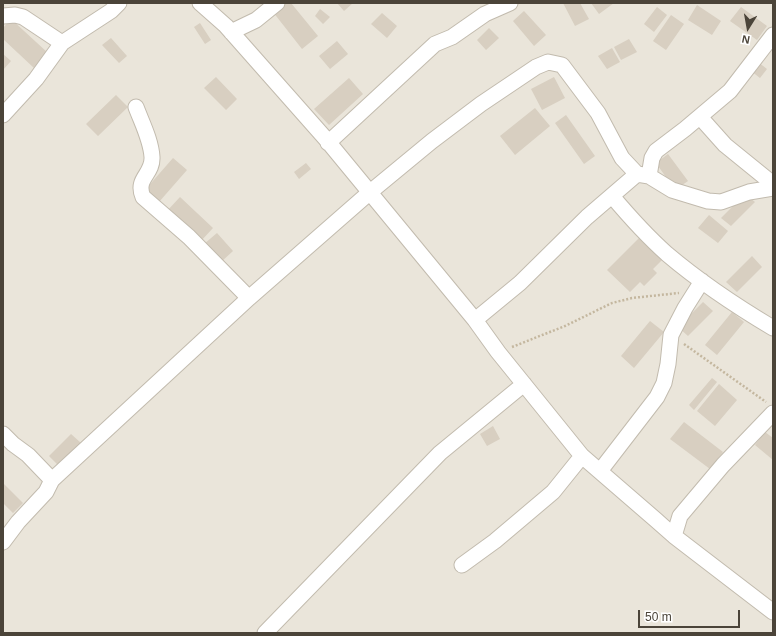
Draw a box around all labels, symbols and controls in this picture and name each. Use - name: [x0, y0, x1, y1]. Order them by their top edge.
- north arrow: [728, 8, 768, 48]
- text: N: [741, 33, 751, 46]
- scale bar: [640, 602, 742, 628]
- text: 50 m: [645, 610, 672, 624]

